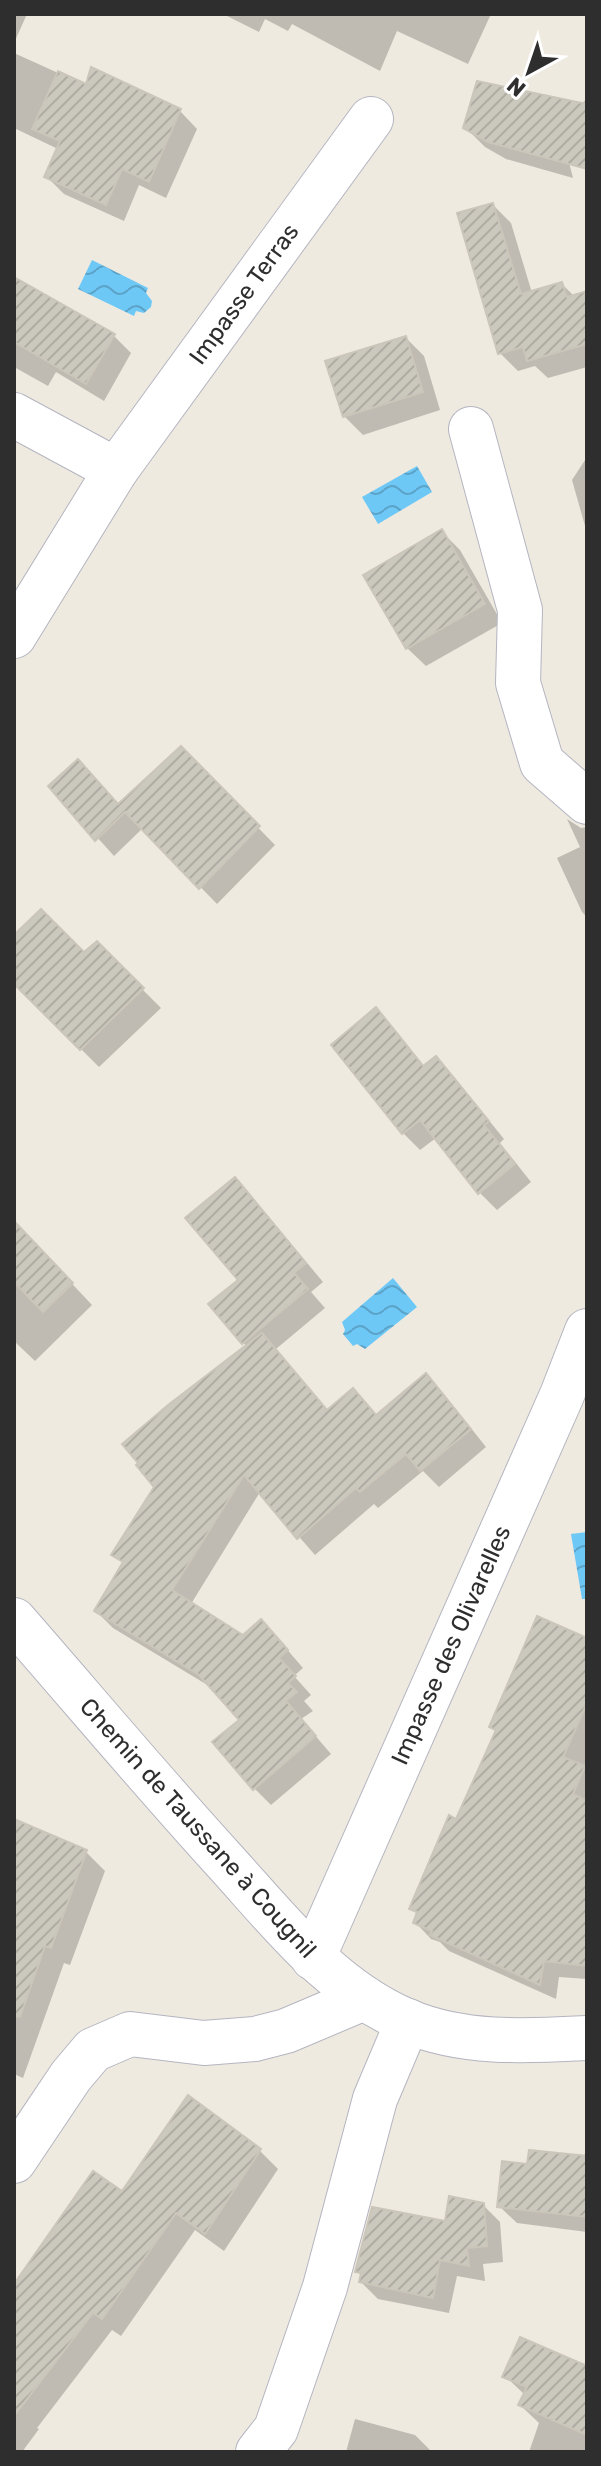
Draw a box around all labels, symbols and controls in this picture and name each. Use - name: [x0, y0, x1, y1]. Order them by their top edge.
- north arrow: [489, 32, 569, 112]
- text: N: [502, 72, 531, 102]
- street label: Impasse Terras: [184, 218, 304, 370]
- street label: Impasse des Olivarelles: [386, 1521, 516, 1769]
- street label: Chemin de Taussane à Cougnil: [74, 1693, 322, 1963]

